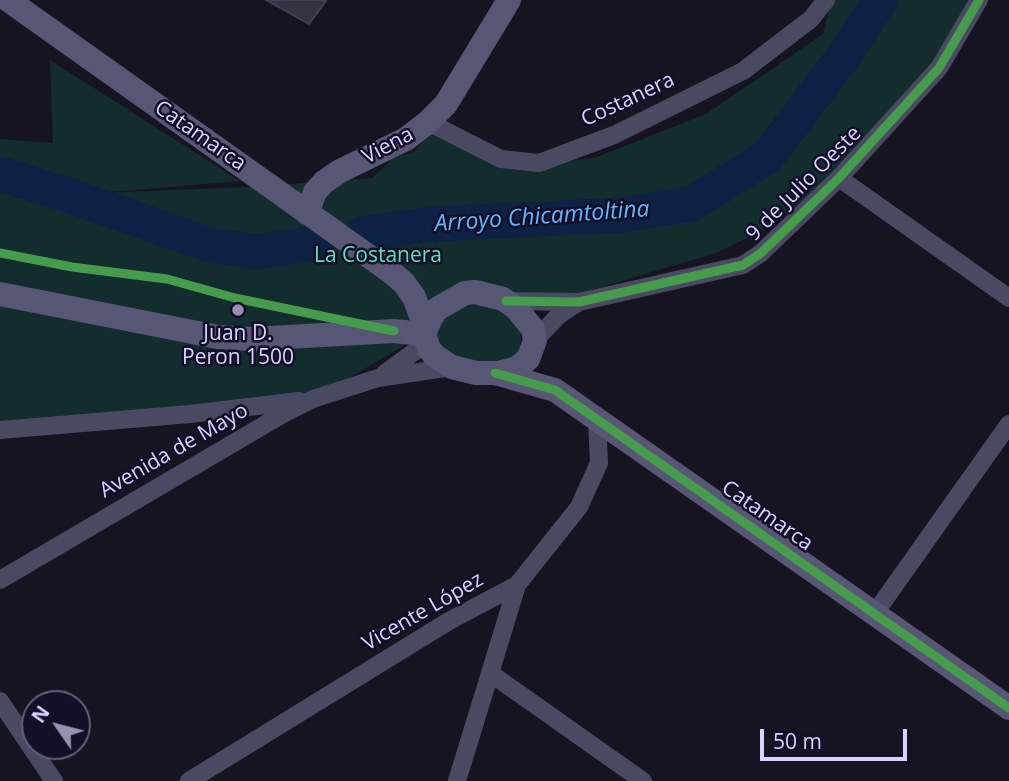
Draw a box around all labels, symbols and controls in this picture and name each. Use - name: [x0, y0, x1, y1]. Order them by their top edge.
- street label: Costanera: [577, 67, 679, 133]
- street label: Catamarca: [150, 95, 250, 177]
- street label: 9 de Julio Oeste: [741, 121, 867, 247]
- street label: Viena: [358, 122, 418, 170]
- water label: Arroyo Chicamtoltina: [434, 196, 650, 238]
- park label: La Costanera: [314, 243, 442, 269]
- marker: Juan D. Peron 1500: [230, 302, 246, 318]
- place label: Juan D. Peron 1500: [182, 321, 294, 371]
- street label: Avenida de Mayo: [95, 398, 253, 504]
- street label: Catamarca: [717, 475, 817, 557]
- street label: Vicente López: [358, 567, 488, 657]
- north arrow: [21, 690, 91, 760]
- text: N: [25, 700, 56, 728]
- scale bar: [764, 714, 911, 758]
- text: 50 m: [773, 727, 822, 755]

